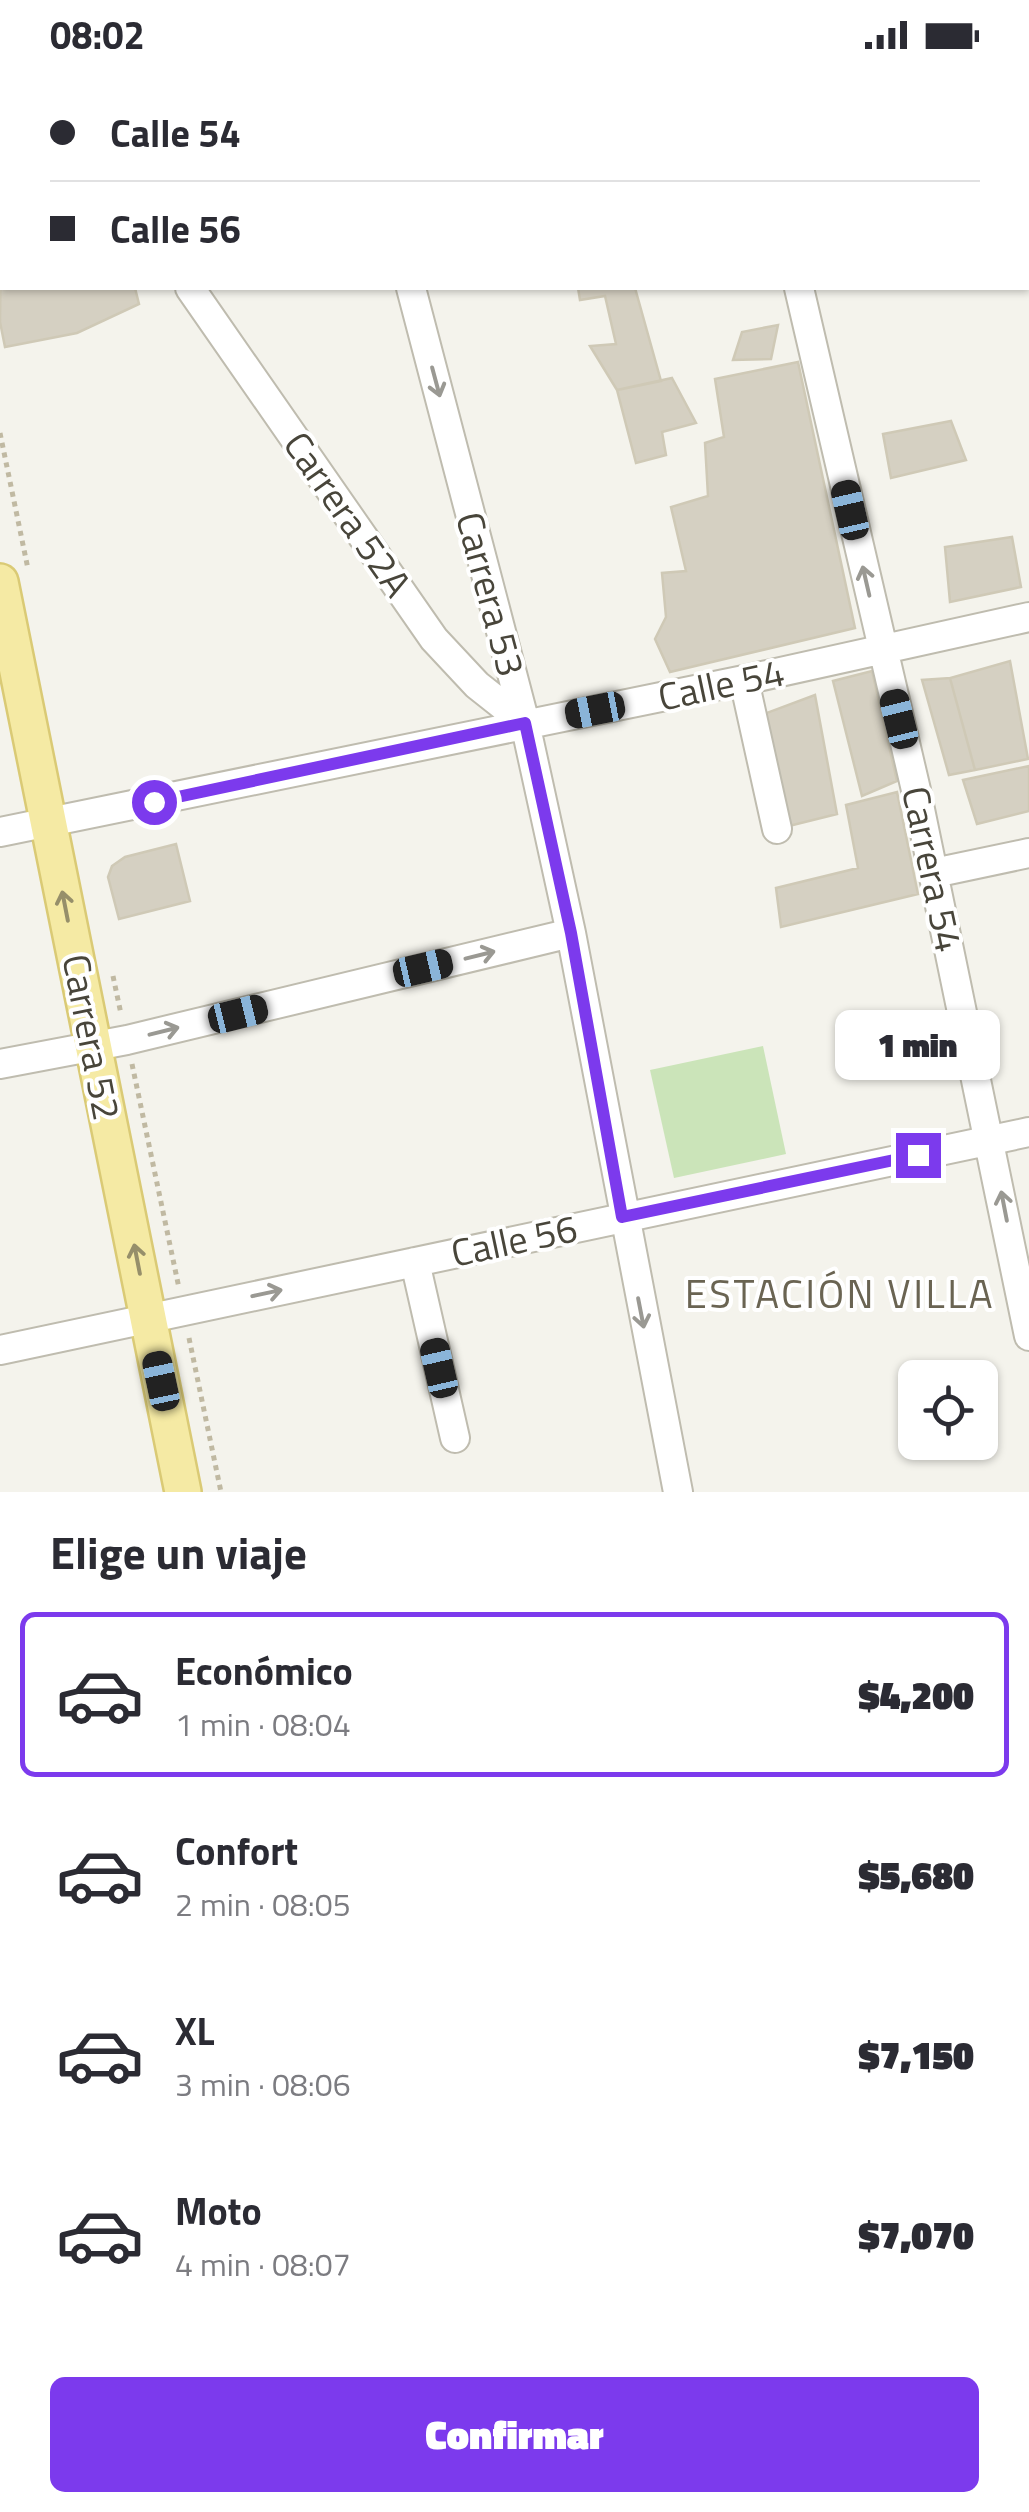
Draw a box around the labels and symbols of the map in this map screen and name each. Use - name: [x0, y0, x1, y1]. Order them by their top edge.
- one-way arrow: [427, 366, 446, 397]
- street label: Carrera 52A: [270, 419, 426, 609]
- car: [829, 477, 871, 543]
- street label: Carrera 53: [441, 505, 541, 683]
- one-way arrow: [856, 566, 874, 598]
- street label: Calle 54: [653, 642, 789, 726]
- car: [877, 686, 921, 752]
- car: [563, 690, 627, 730]
- route start: [132, 780, 177, 825]
- street label: Carrera 54: [887, 781, 979, 957]
- one-way arrow: [55, 891, 74, 923]
- one-way arrow: [463, 945, 495, 963]
- car: [390, 947, 456, 989]
- street label: Carrera 52: [48, 949, 136, 1125]
- car: [205, 992, 271, 1036]
- callout: 1 min: [836, 1010, 1000, 1080]
- one-way arrow: [147, 1021, 179, 1039]
- route end: [896, 1133, 941, 1178]
- one-way arrow: [994, 1190, 1013, 1222]
- street label: Calle 56: [446, 1198, 582, 1282]
- one-way arrow: [126, 1244, 145, 1276]
- district label: ESTACIÓN VILLA: [685, 1263, 995, 1324]
- one-way arrow: [250, 1283, 282, 1302]
- one-way arrow: [633, 1296, 652, 1328]
- car: [418, 1335, 460, 1401]
- car: [140, 1349, 182, 1413]

